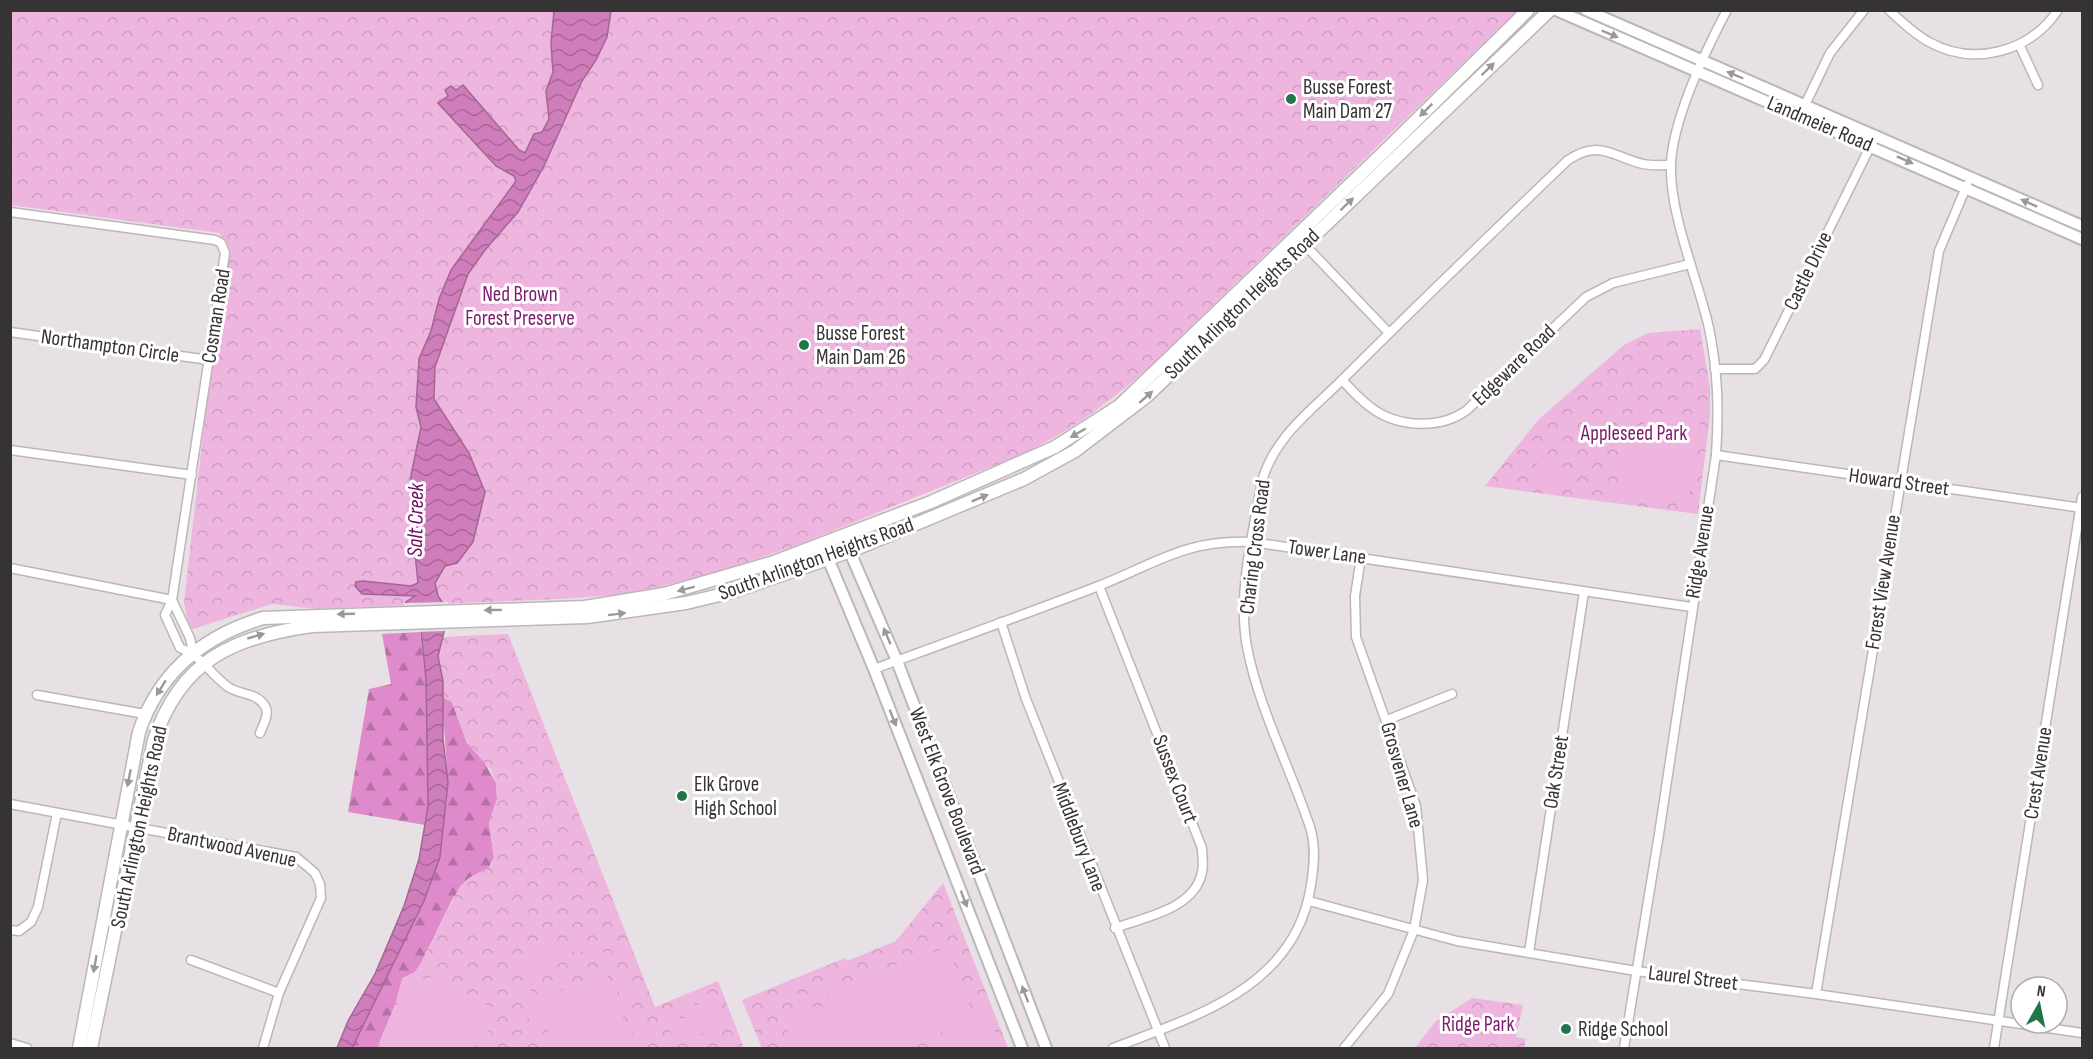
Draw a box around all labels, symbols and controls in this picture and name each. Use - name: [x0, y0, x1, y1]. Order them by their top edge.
- one-way arrow: [1601, 30, 1619, 39]
- one-way arrow: [1480, 62, 1495, 76]
- one-way arrow: [1725, 70, 1743, 80]
- place label: Busse Forest Main Dam 27: [1303, 75, 1393, 124]
- street label: Landmeier Road: [1763, 91, 1877, 157]
- marker: Busse Forest Main Dam 27: [1284, 92, 1298, 106]
- one-way arrow: [1420, 103, 1434, 117]
- one-way arrow: [1897, 155, 1915, 165]
- one-way arrow: [1339, 197, 1354, 211]
- one-way arrow: [2021, 198, 2038, 207]
- street label: South Arlington Heights Road: [1159, 223, 1325, 385]
- street label: Castle Drive: [1778, 228, 1838, 314]
- street label: Cosman Road: [196, 267, 236, 365]
- park label: Ned Brown Forest Preserve: [465, 282, 575, 331]
- street label: Edgeware Road: [1467, 319, 1561, 411]
- place label: Busse Forest Main Dam 26: [816, 321, 906, 370]
- street label: Northampton Circle: [39, 324, 181, 368]
- marker: Busse Forest Main Dam 26: [797, 338, 811, 352]
- one-way arrow: [1138, 391, 1153, 404]
- park label: Appleseed Park: [1580, 421, 1687, 446]
- one-way arrow: [1070, 428, 1086, 439]
- street label: Howard Street: [1847, 463, 1951, 501]
- street label: Charing Cross Road: [1234, 478, 1276, 616]
- water label: Salt Creek: [402, 482, 430, 557]
- one-way arrow: [971, 493, 989, 502]
- street label: Ridge Avenue: [1680, 504, 1720, 600]
- street label: South Arlington Heights Road: [715, 512, 917, 606]
- street label: Forest View Avenue: [1860, 513, 1906, 651]
- street label: Tower Lane: [1286, 534, 1368, 570]
- one-way arrow: [677, 584, 696, 594]
- one-way arrow: [484, 605, 503, 615]
- one-way arrow: [607, 609, 626, 618]
- one-way arrow: [336, 610, 355, 619]
- one-way arrow: [882, 626, 892, 644]
- one-way arrow: [247, 631, 265, 640]
- one-way arrow: [155, 680, 166, 697]
- street label: West Elk Grove Boulevard: [904, 704, 990, 878]
- one-way arrow: [888, 709, 898, 727]
- street label: Grosvener Lane: [1375, 719, 1429, 831]
- street label: South Arlington Heights Road: [105, 724, 173, 930]
- street label: Crest Avenue: [2018, 725, 2058, 821]
- street label: Sussex Court: [1147, 731, 1203, 827]
- street label: Oak Street: [1538, 734, 1574, 810]
- one-way arrow: [124, 769, 133, 788]
- place label: Elk Grove High School: [694, 772, 777, 821]
- street label: Middlebury Lane: [1047, 779, 1111, 895]
- marker: Elk Grove High School: [675, 789, 689, 803]
- street label: Brantwood Avenue: [165, 821, 299, 873]
- one-way arrow: [960, 890, 970, 908]
- one-way arrow: [90, 955, 99, 974]
- street label: Laurel Street: [1647, 960, 1739, 996]
- north arrow: [2009, 975, 2069, 1035]
- text: N: [2035, 982, 2047, 1002]
- one-way arrow: [1020, 985, 1029, 1003]
- park label: Ridge Park: [1441, 1012, 1515, 1037]
- place label: Ridge School: [1578, 1017, 1668, 1042]
- marker: Ridge School: [1559, 1022, 1573, 1036]

